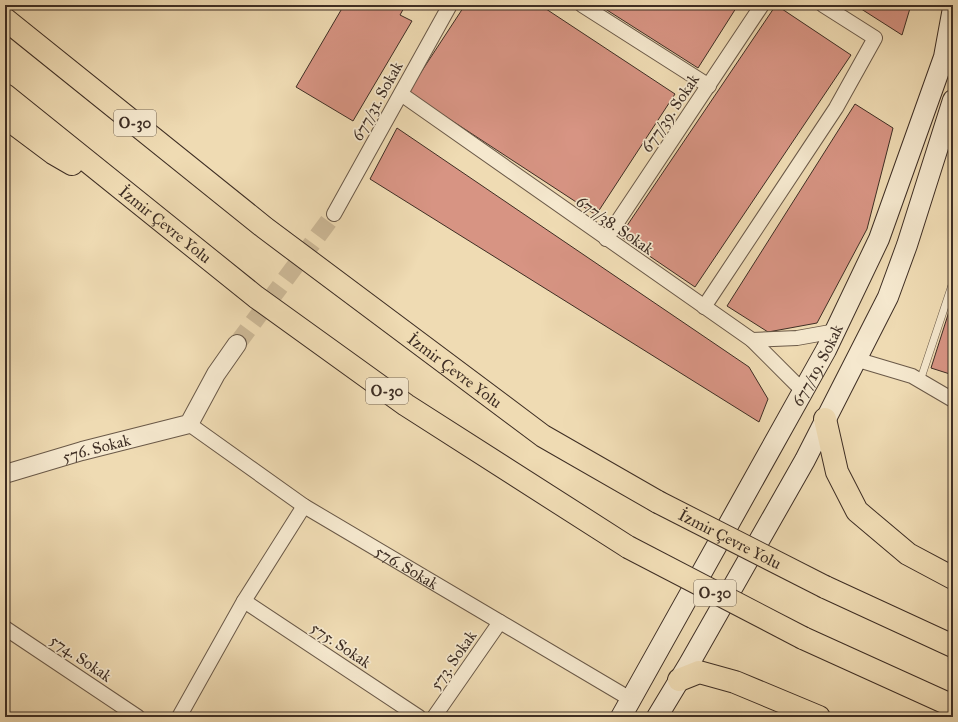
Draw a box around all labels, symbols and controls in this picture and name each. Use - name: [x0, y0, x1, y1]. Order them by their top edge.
- street label: 677/31. Sokak: [347, 57, 407, 144]
- street label: 677/39. Sokak: [637, 70, 703, 156]
- road number: O-30: [114, 110, 156, 136]
- street label: İzmir Çevre Yolu: [116, 181, 216, 267]
- street label: 677/38. Sokak: [573, 191, 658, 259]
- street label: 677/19. Sokak: [787, 320, 847, 409]
- street label: İzmir Çevre Yolu: [404, 328, 506, 412]
- road number: O-30: [366, 378, 408, 404]
- street label: 576. Sokak: [60, 430, 133, 466]
- street label: İzmir Çevre Yolu: [676, 504, 785, 573]
- street label: 576. Sokak: [372, 541, 442, 593]
- road number: O-30: [694, 580, 736, 606]
- street label: 575. Sokak: [307, 618, 375, 672]
- street label: 573. Sokak: [426, 626, 481, 693]
- street label: 574. Sokak: [46, 630, 116, 686]

